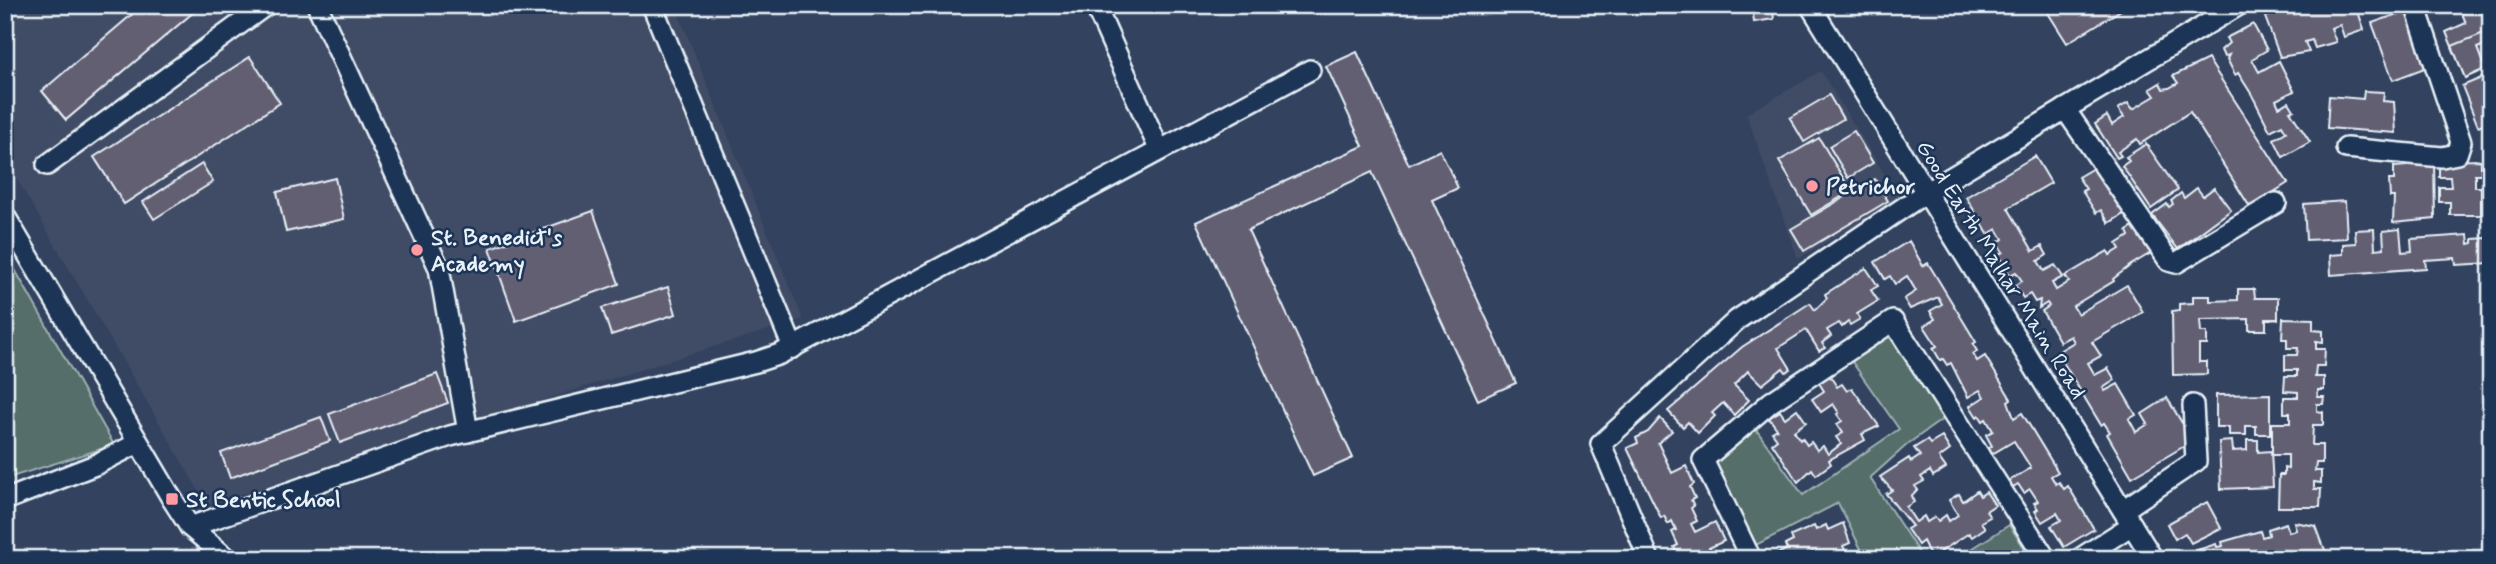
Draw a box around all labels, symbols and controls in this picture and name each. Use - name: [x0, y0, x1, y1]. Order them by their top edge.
- street label: Good Earth Malhar Main Road: [1908, 135, 2093, 405]
- place label: Petrichor: [1826, 173, 1916, 203]
- marker: Petrichor: [1804, 178, 1820, 194]
- place label: St. Benedict's Academy: [431, 224, 563, 280]
- marker: St. Benedict's Academy: [409, 242, 425, 258]
- place label: St Bentic School: [186, 486, 341, 516]
- marker: St Bentic School: [164, 491, 180, 507]

